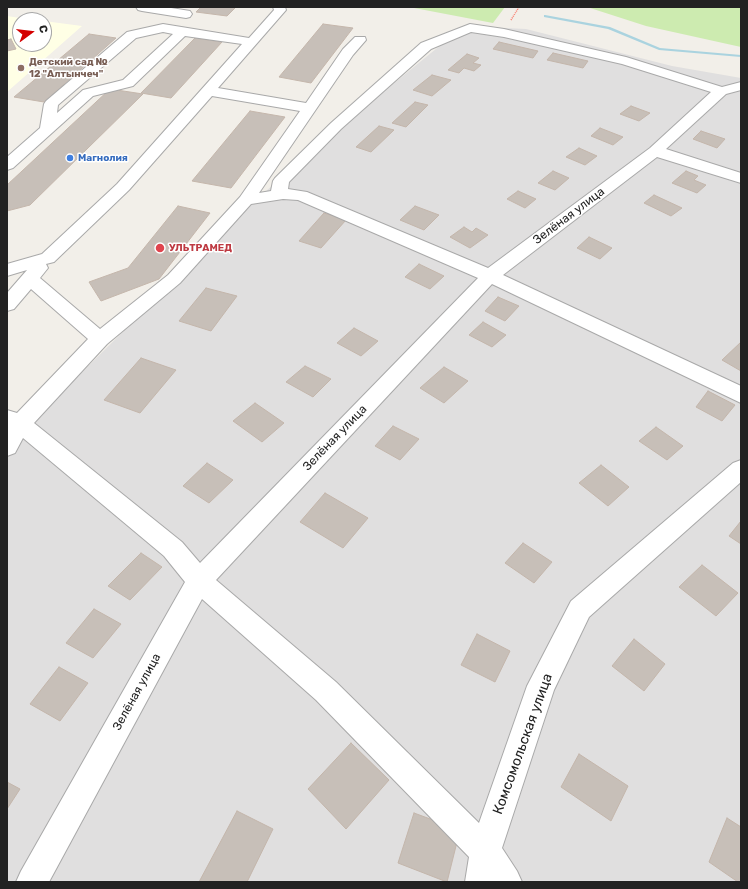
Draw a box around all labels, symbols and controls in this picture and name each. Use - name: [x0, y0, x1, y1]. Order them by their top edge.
- north arrow: [12, 12, 52, 52]
- text: С: [36, 24, 50, 34]
- place label: Детский сад № 12 "Алтынчеч": [29, 56, 108, 80]
- marker: Детский сад № 12 "Алтынчеч": [16, 63, 26, 73]
- place label: Магнолия: [78, 152, 128, 164]
- marker: Магнолия: [65, 153, 75, 163]
- street label: Зелёная улица: [530, 184, 608, 248]
- marker: УЛЬТРАМЕД: [154, 242, 166, 254]
- place label: УЛЬТРАМЕД: [169, 242, 232, 254]
- street label: Зелёная улица: [300, 402, 370, 474]
- street label: Зелёная улица: [110, 651, 164, 733]
- street label: Комсомольская улица: [490, 671, 556, 817]

